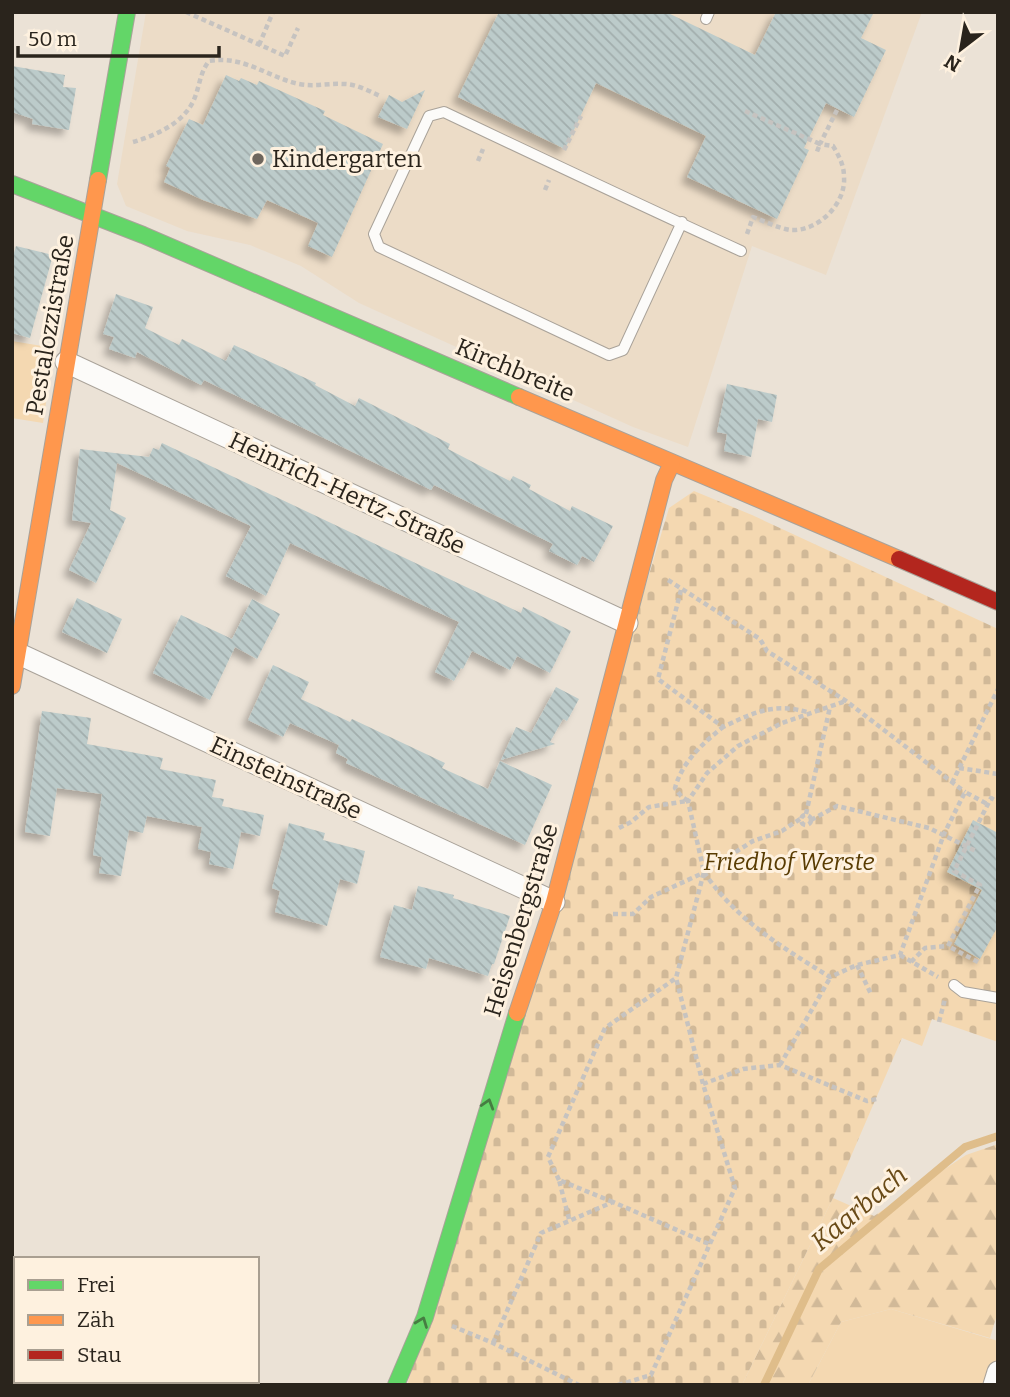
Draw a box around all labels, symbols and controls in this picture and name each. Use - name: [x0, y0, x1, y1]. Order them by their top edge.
- scale bar: [18, 14, 219, 58]
- north arrow: [926, 14, 996, 84]
- text: 50 m: [28, 26, 77, 52]
- text: N: [940, 49, 965, 77]
- place label: Kindergarten: [272, 145, 422, 173]
- marker: Kindergarten: [250, 151, 266, 167]
- street label: Pestalozzistraße: [20, 233, 80, 417]
- street label: Kirchbreite: [451, 332, 579, 408]
- street label: Heinrich-Hertz-Straße: [224, 426, 470, 560]
- street label: Einsteinstraße: [206, 731, 366, 825]
- street label: Heisenbergstraße: [478, 820, 564, 1020]
- park label: Friedhof Werste: [703, 848, 875, 876]
- one-way arrow: [480, 1099, 495, 1111]
- water label: Kaarbach: [805, 1159, 914, 1257]
- legend: [14, 1257, 259, 1383]
- text: Frei: [77, 1272, 115, 1298]
- text: Zäh: [77, 1307, 115, 1333]
- one-way arrow: [414, 1317, 428, 1329]
- text: Stau: [77, 1342, 121, 1368]

